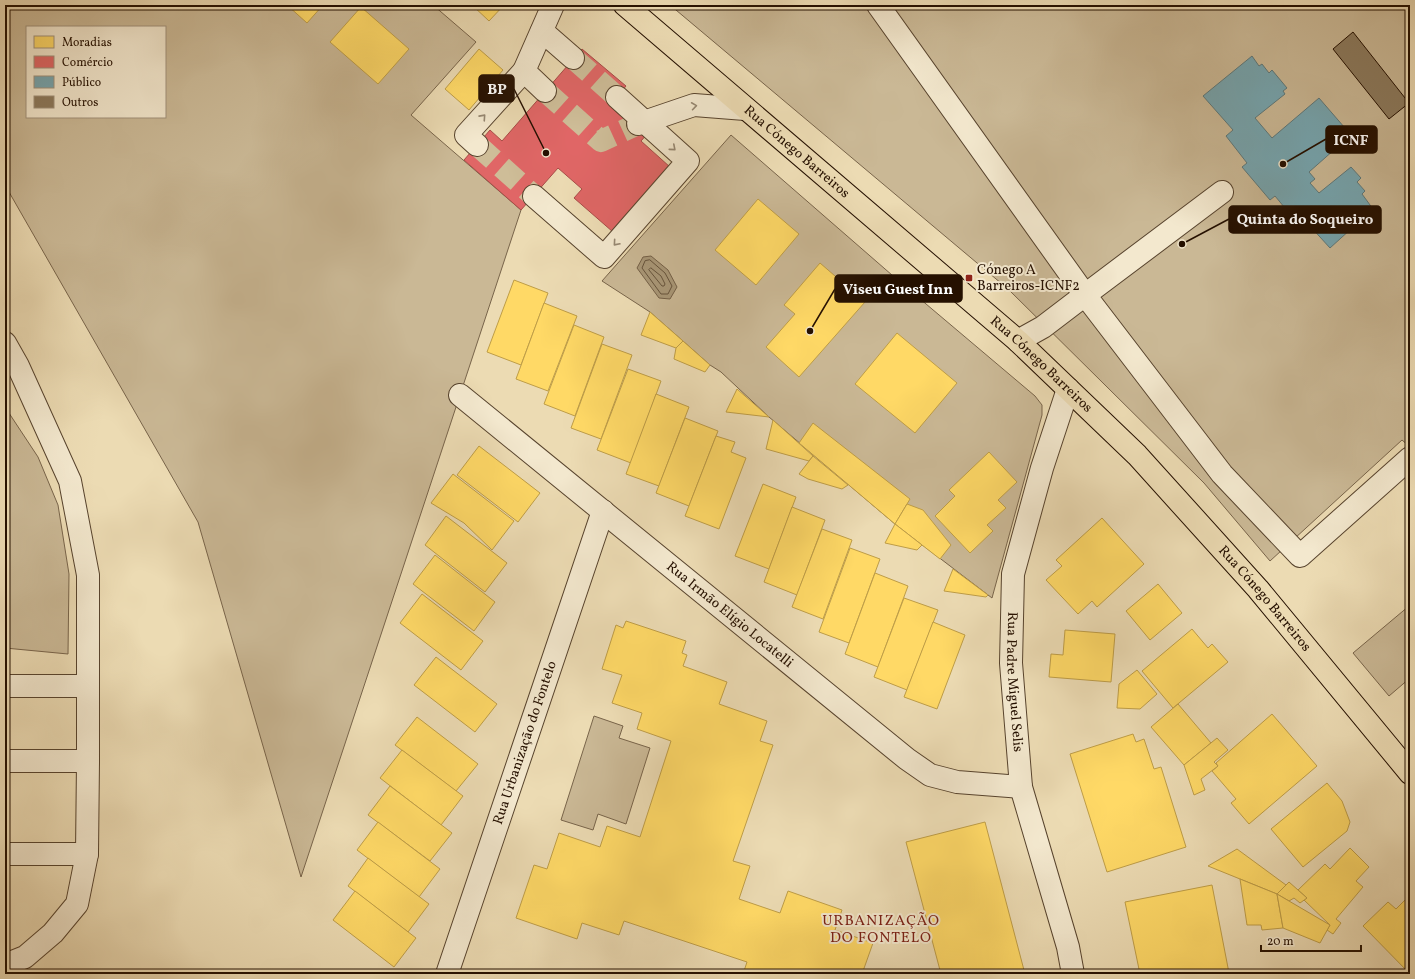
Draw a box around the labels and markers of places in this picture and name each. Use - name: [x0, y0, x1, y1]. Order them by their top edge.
- callout: BP: [479, 75, 514, 102]
- callout: ICNF: [1326, 126, 1377, 153]
- callout: Quinta do Soqueiro: [1229, 206, 1381, 233]
- place label: Cónego A Barreiros-ICNF2: [977, 261, 1080, 296]
- marker: Cónego A Barreiros-ICNF2: [964, 273, 974, 283]
- callout: Viseu Guest Inn: [835, 275, 962, 302]

